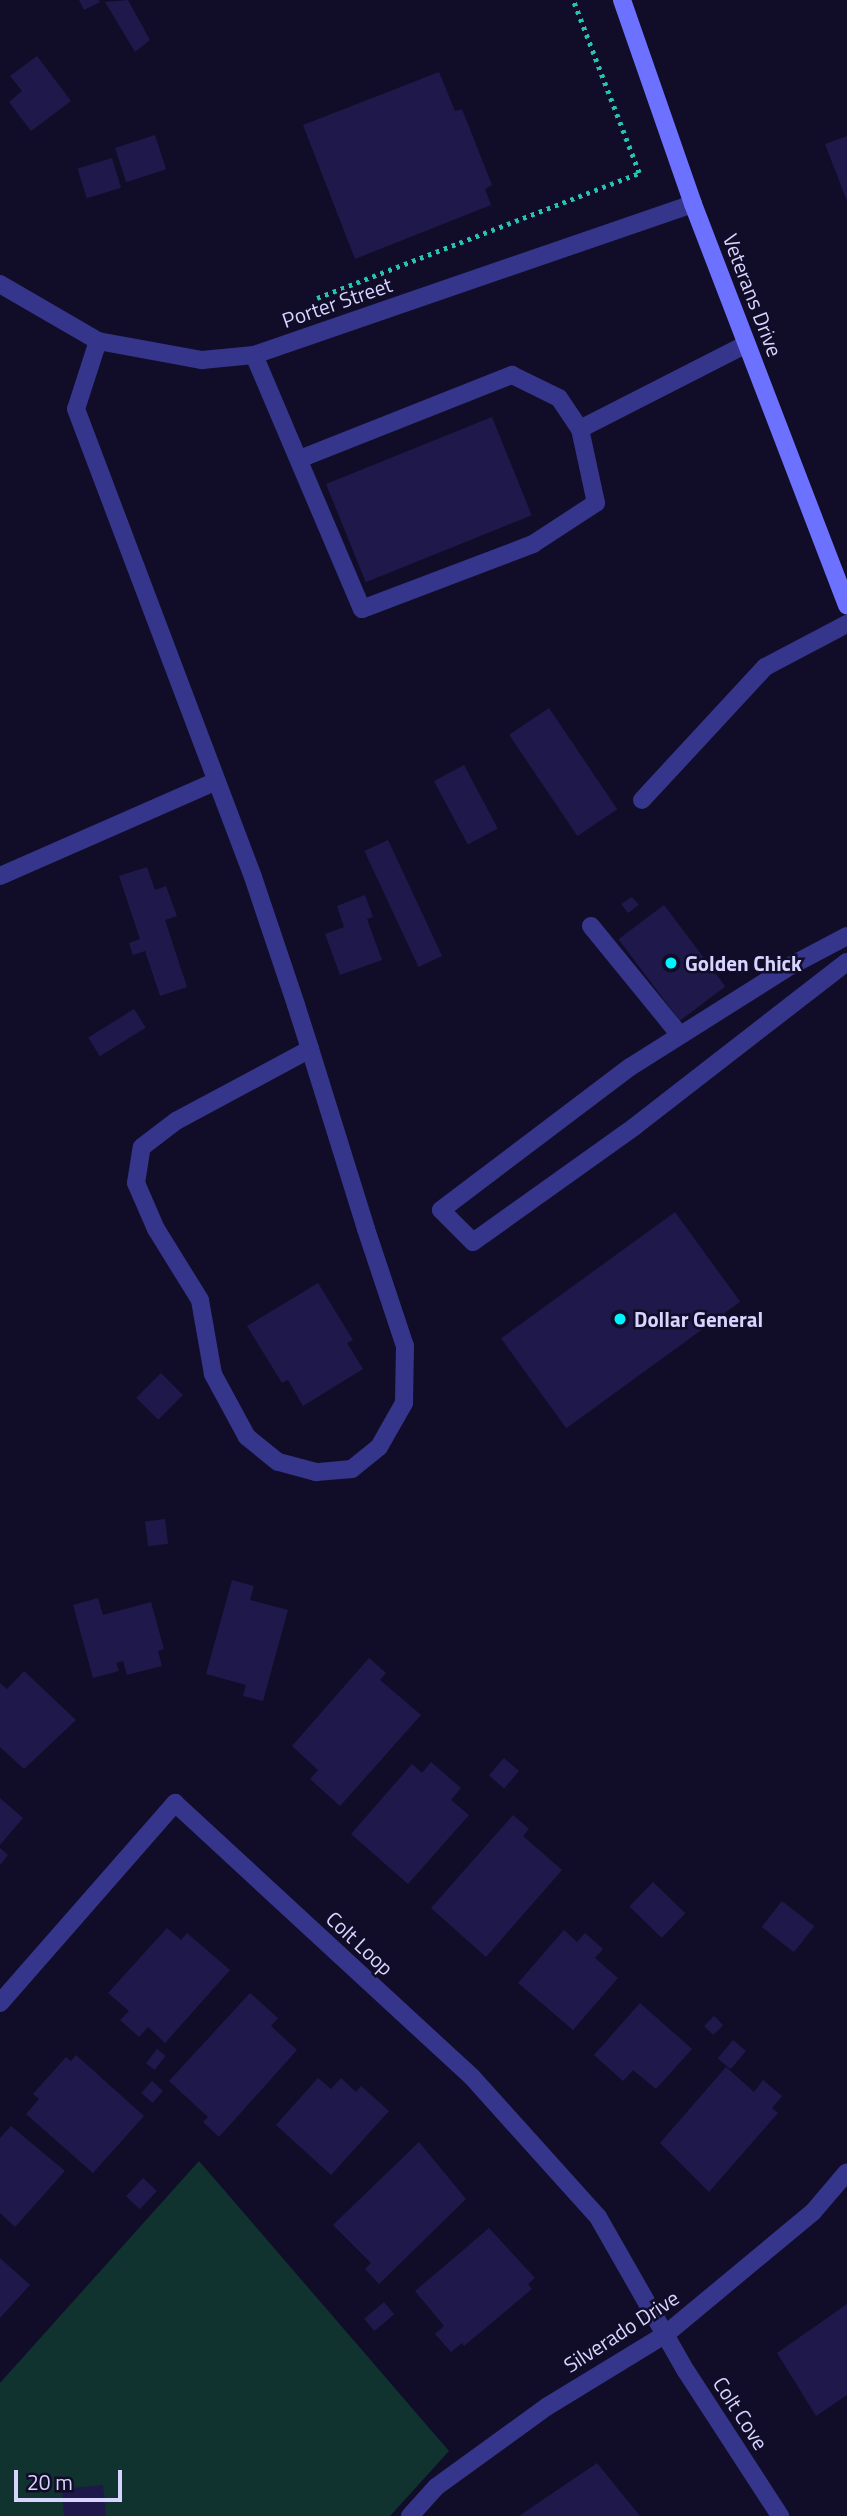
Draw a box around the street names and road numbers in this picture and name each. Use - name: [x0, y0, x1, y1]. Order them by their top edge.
- street label: Veterans Drive: [718, 230, 788, 360]
- street label: Porter Street: [279, 271, 395, 333]
- street label: Colt Loop: [321, 1906, 399, 1980]
- street label: Silverado Drive: [559, 2285, 683, 2377]
- street label: Colt Cove: [708, 2372, 774, 2454]

